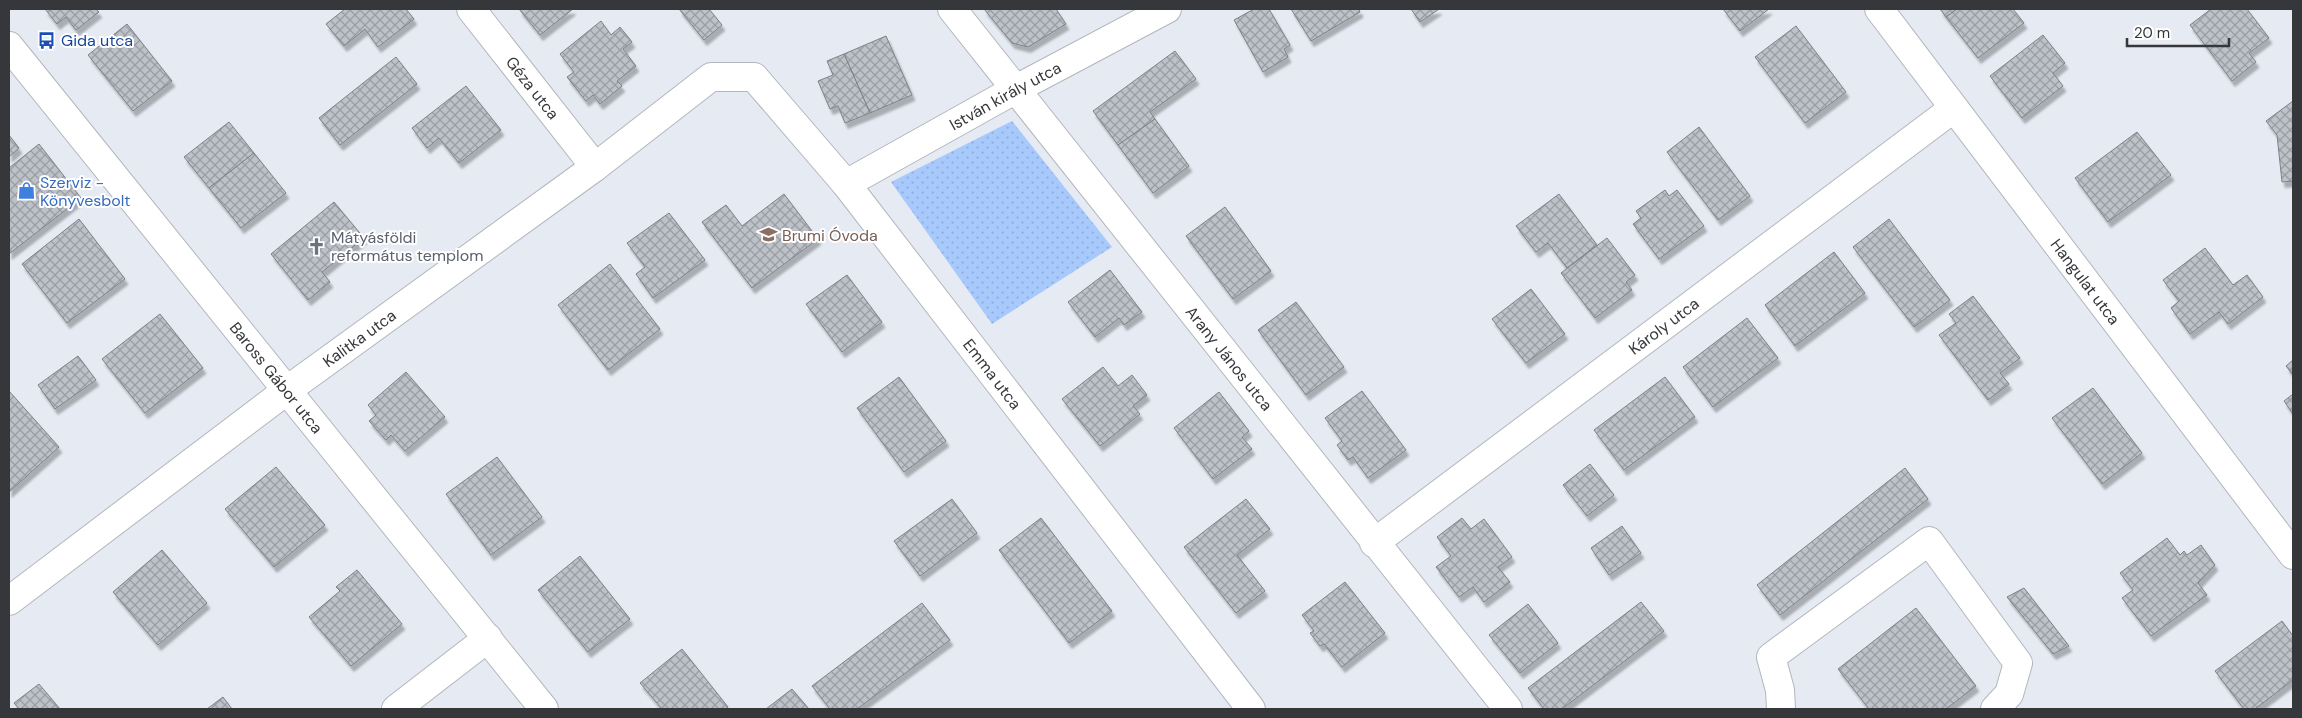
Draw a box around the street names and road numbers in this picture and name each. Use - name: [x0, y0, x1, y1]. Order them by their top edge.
- street label: Géza utca: [501, 52, 564, 124]
- street label: István király utca: [946, 57, 1065, 135]
- street label: Hangulat utca: [2046, 235, 2125, 329]
- street label: Károly utca: [1625, 293, 1703, 359]
- street label: Arany János utca: [1181, 302, 1277, 415]
- street label: Kalitka utca: [319, 305, 400, 372]
- street label: Baross Gábor utca: [225, 318, 327, 438]
- street label: Emma utca: [958, 335, 1026, 414]

